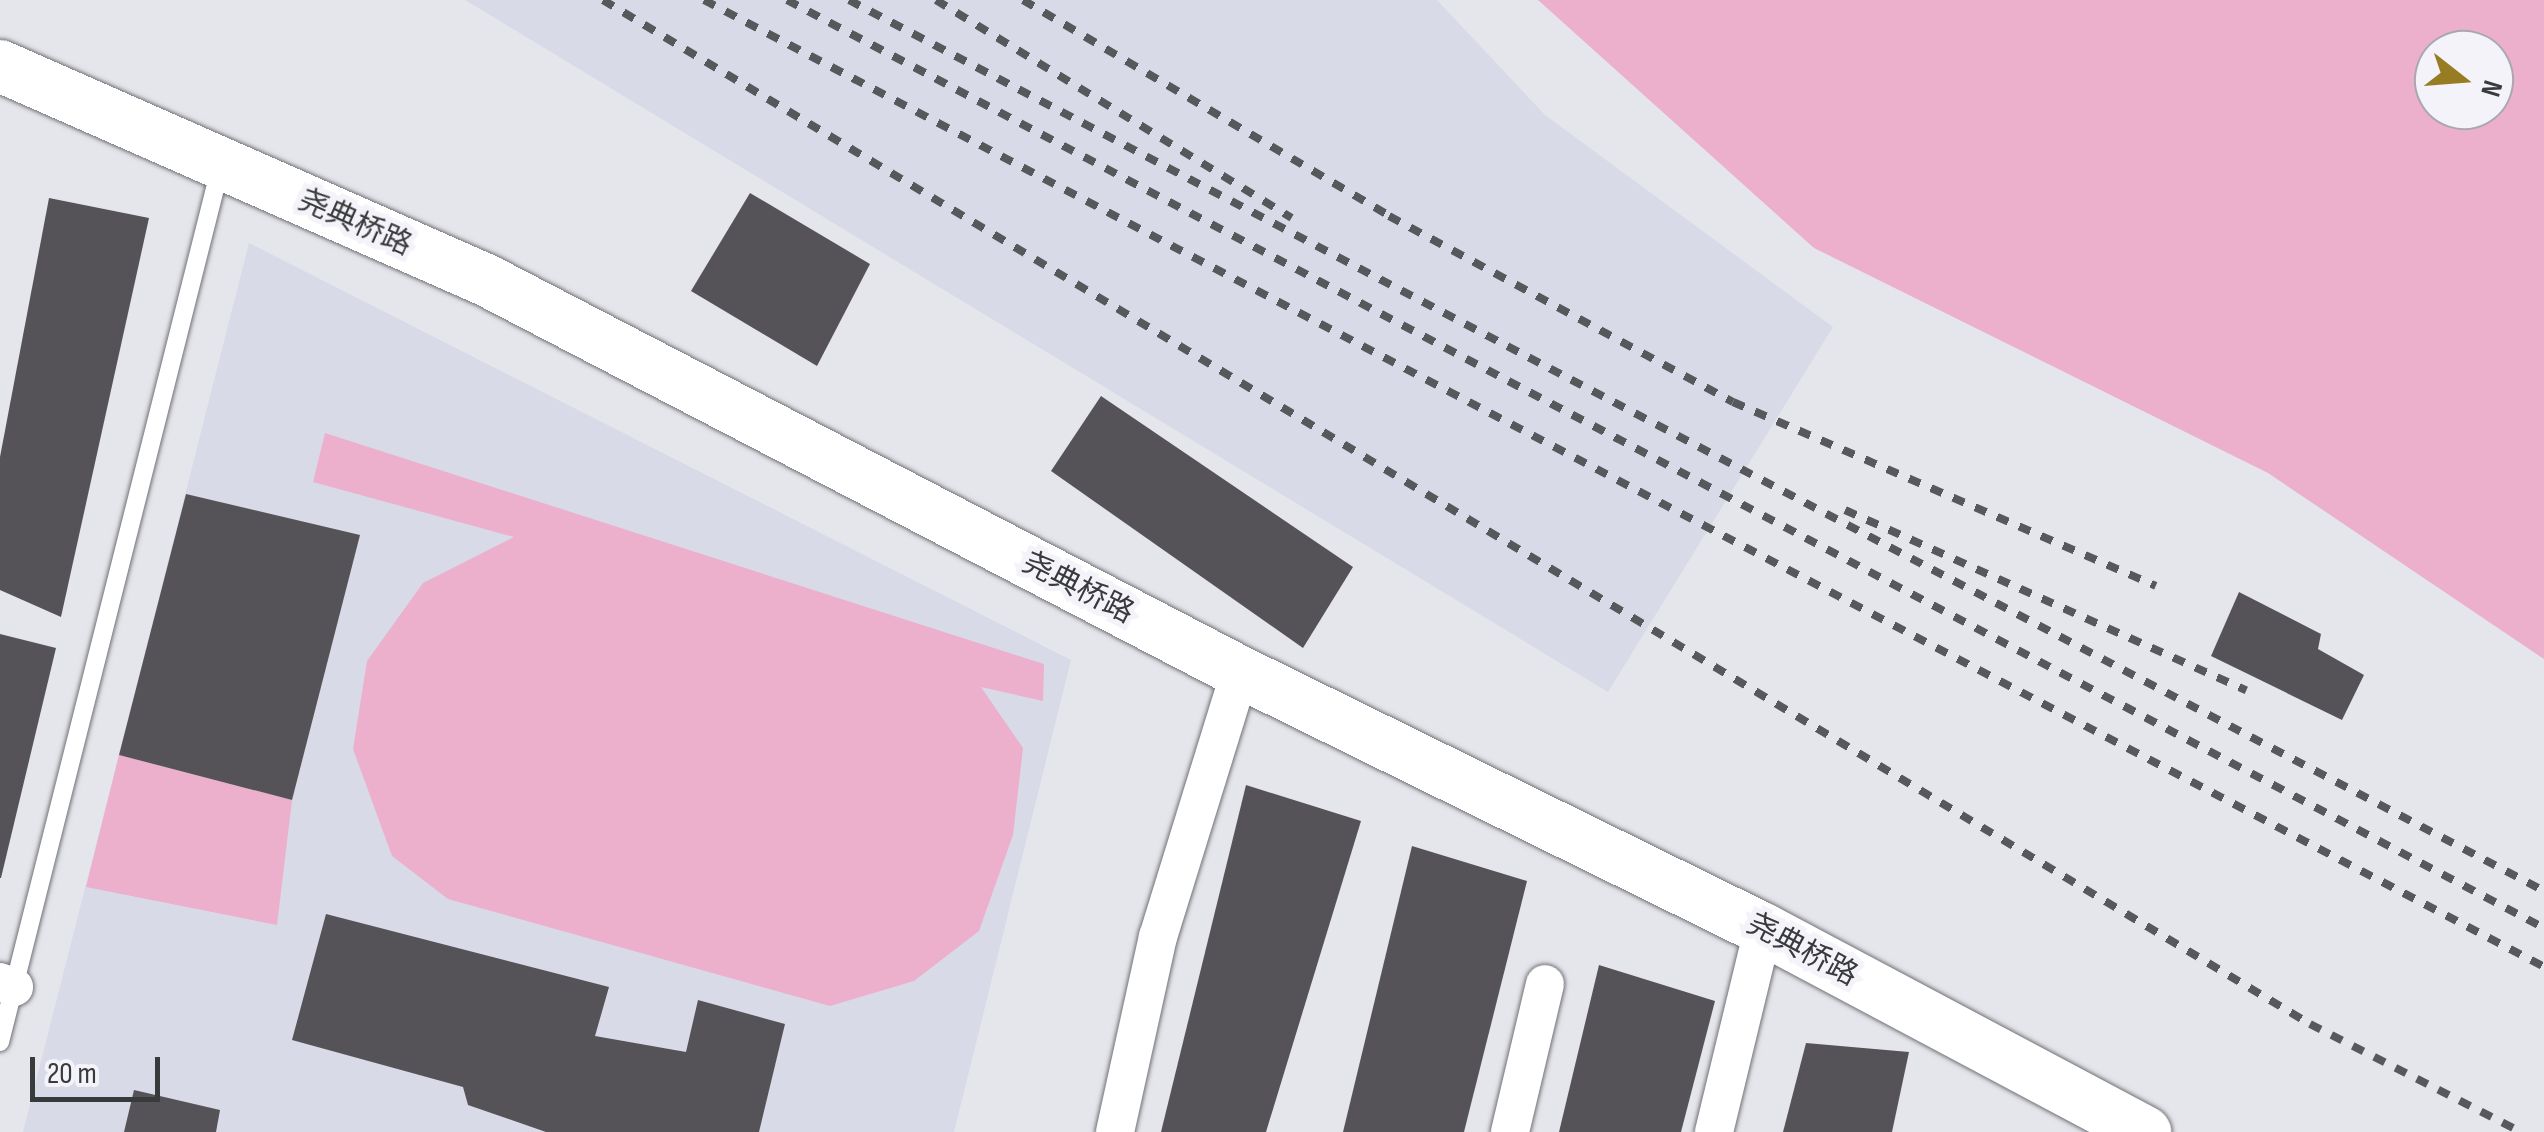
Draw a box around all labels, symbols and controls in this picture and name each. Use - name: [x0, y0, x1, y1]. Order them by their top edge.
- north arrow: [2414, 30, 2514, 130]
- text: N: [2473, 76, 2509, 100]
- street label: 尧典桥路: [293, 182, 417, 264]
- street label: 尧典桥路: [1016, 545, 1140, 631]
- street label: 尧典桥路: [1741, 906, 1863, 994]
- scale bar: [35, 1037, 165, 1099]
- text: 20 m: [47, 1056, 97, 1092]

